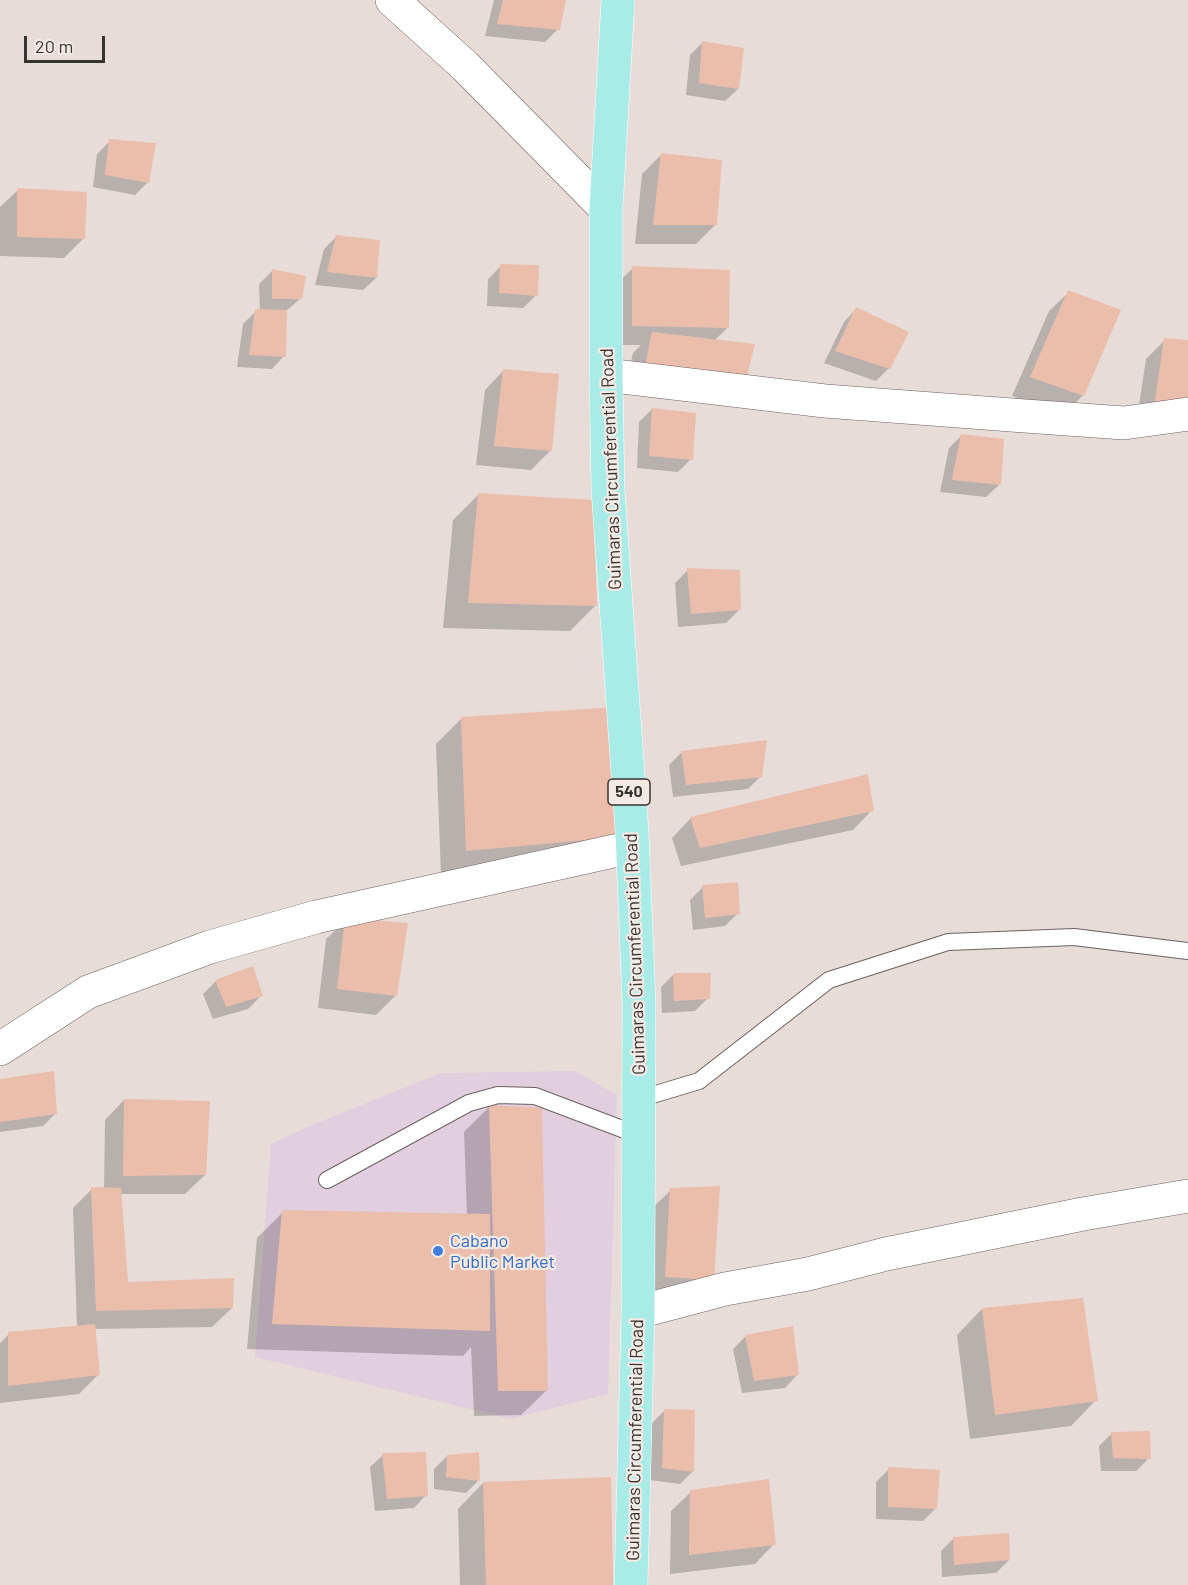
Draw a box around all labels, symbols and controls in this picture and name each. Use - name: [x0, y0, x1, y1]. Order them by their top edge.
- scale bar: [27, 24, 108, 62]
- text: 20 m: [35, 35, 73, 57]
- street label: Guimaras Circumferential Road: [596, 348, 626, 590]
- road number: 540: [608, 779, 650, 805]
- street label: Guimaras Circumferential Road: [620, 833, 650, 1075]
- place label: Cabano Public Market: [450, 1230, 555, 1272]
- marker: Cabano Public Market: [431, 1244, 445, 1258]
- street label: Guimaras Circumferential Road: [622, 1319, 648, 1561]

